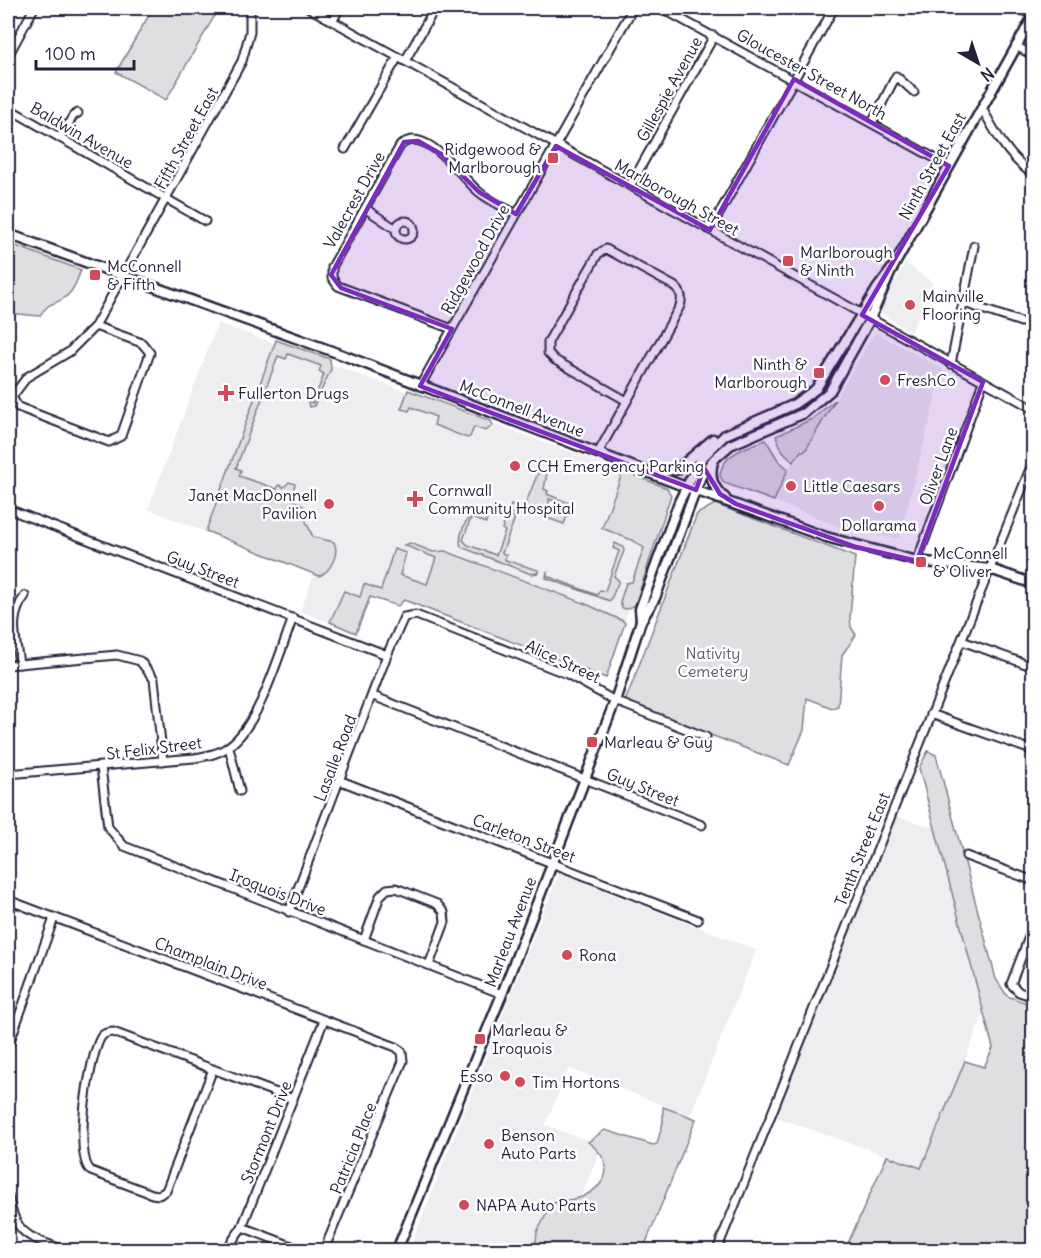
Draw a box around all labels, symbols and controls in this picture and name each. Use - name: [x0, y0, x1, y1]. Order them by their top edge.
- street label: Gloucester Street North: [733, 24, 891, 124]
- scale bar: [36, 33, 134, 71]
- street label: Gillespie Avenue: [632, 33, 706, 145]
- north arrow: [948, 33, 1008, 93]
- text: 100 m: [45, 42, 96, 65]
- text: N: [977, 63, 998, 86]
- street label: Fifth Street East: [150, 83, 223, 193]
- street label: Baldwin Avenue: [27, 97, 137, 173]
- street label: Ninth Street East: [894, 108, 970, 223]
- place label: Ridgewood & Marlborough: [444, 139, 541, 177]
- street label: Valecrest Drive: [319, 148, 389, 252]
- marker: Ridgewood & Marlborough: [546, 151, 560, 165]
- street label: Marlborough Street: [611, 154, 743, 240]
- street label: Ridgewood Drive: [437, 201, 513, 317]
- place label: Marlborough & Ninth: [800, 242, 893, 280]
- marker: Marlborough & Ninth: [781, 254, 795, 268]
- place label: McConnell & Fifth: [107, 256, 182, 294]
- marker: McConnell & Fifth: [88, 268, 102, 282]
- place label: Mainville Flooring: [922, 286, 984, 324]
- marker: Mainville Flooring: [903, 298, 917, 312]
- place label: Ninth & Marlborough: [714, 354, 807, 392]
- marker: Ninth & Marlborough: [812, 366, 826, 380]
- place label: FreshCo: [897, 370, 956, 390]
- marker: FreshCo: [878, 373, 892, 387]
- street label: McConnell Avenue: [457, 375, 587, 441]
- place label: Fullerton Drugs: [238, 383, 349, 403]
- marker: Fullerton Drugs: [219, 386, 233, 400]
- street label: Oliver Lane: [915, 424, 961, 508]
- place label: CCH Emergency Parking: [527, 456, 704, 476]
- marker: CCH Emergency Parking: [508, 459, 522, 473]
- place label: Little Caesars: [803, 476, 900, 496]
- marker: Little Caesars: [784, 479, 798, 493]
- place label: Cornwall Community Hospital: [428, 480, 574, 518]
- place label: Janet MacDonnell Pavilion: [188, 485, 317, 523]
- marker: Cornwall Community Hospital: [406, 490, 424, 508]
- marker: Janet MacDonnell Pavilion: [322, 497, 336, 511]
- marker: Dollarama: [872, 499, 886, 513]
- place label: Dollarama: [841, 515, 917, 535]
- place label: McConnell & Oliver: [933, 543, 1008, 581]
- street label: Guy Street: [164, 546, 243, 592]
- marker: McConnell & Oliver: [914, 555, 928, 569]
- street label: Alice Street: [522, 635, 604, 687]
- park label: Nativity Cemetery: [678, 643, 748, 681]
- street label: Lasalle Road: [309, 712, 361, 804]
- street label: St Felix Street: [105, 732, 204, 764]
- place label: Marleau & Guy: [604, 732, 713, 752]
- marker: Marleau & Guy: [585, 735, 599, 749]
- street label: Guy Street: [604, 763, 683, 811]
- street label: Tenth Street East: [830, 789, 894, 909]
- street label: Carleton Street: [470, 809, 579, 867]
- street label: Iroquois Drive: [227, 864, 329, 920]
- street label: Marleau Avenue: [480, 874, 540, 990]
- street label: Champlain Drive: [152, 932, 270, 994]
- place label: Rona: [579, 945, 616, 965]
- marker: Rona: [560, 948, 574, 962]
- place label: Marleau & Iroquois: [492, 1020, 567, 1058]
- marker: Marleau & Iroquois: [473, 1032, 487, 1046]
- place label: Esso: [460, 1066, 493, 1086]
- marker: Esso: [498, 1069, 512, 1083]
- place label: Tim Hortons: [532, 1072, 620, 1092]
- marker: Tim Hortons: [513, 1075, 527, 1089]
- street label: Stormont Drive: [236, 1078, 296, 1186]
- street label: Patricia Place: [326, 1099, 380, 1197]
- place label: Benson Auto Parts: [501, 1125, 576, 1163]
- marker: Benson Auto Parts: [482, 1137, 496, 1151]
- place label: NAPA Auto Parts: [476, 1195, 596, 1215]
- marker: NAPA Auto Parts: [457, 1198, 471, 1212]

